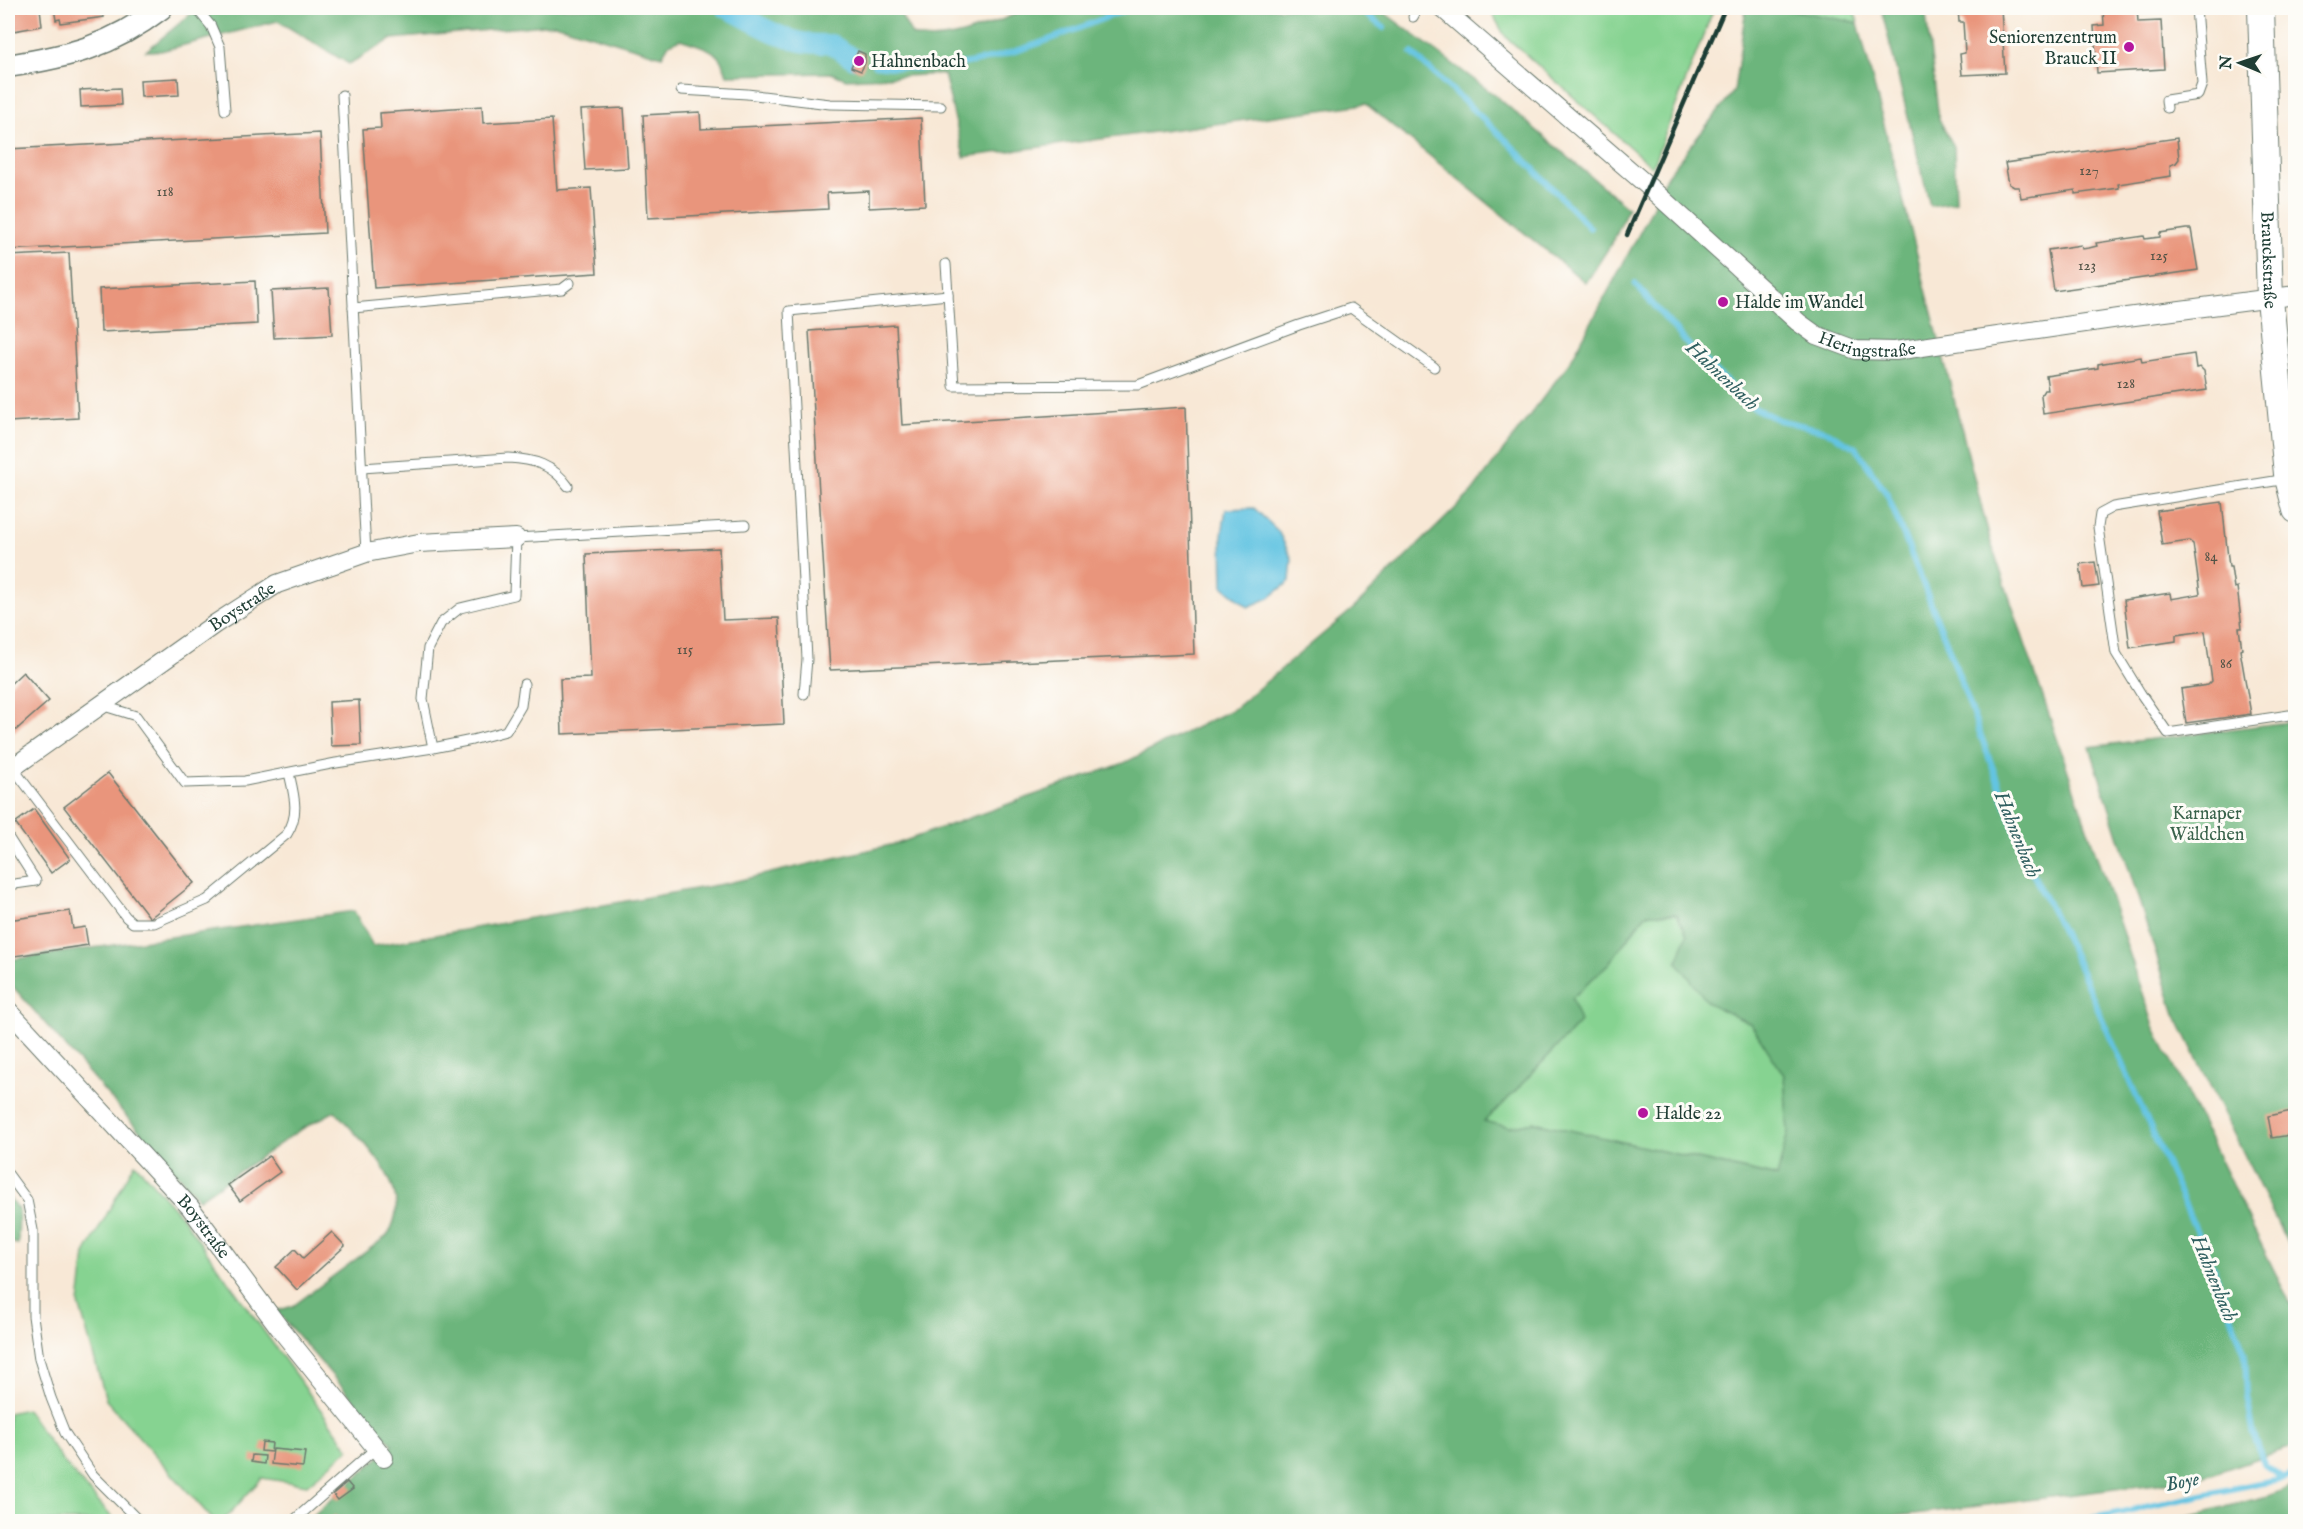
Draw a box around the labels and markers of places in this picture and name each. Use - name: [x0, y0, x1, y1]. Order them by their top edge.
- place label: Seniorenzentrum Brauck II: [1989, 27, 2117, 71]
- marker: Seniorenzentrum Brauck II: [2122, 40, 2136, 54]
- place label: Hahnenbach: [871, 51, 966, 74]
- marker: Hahnenbach: [852, 54, 866, 68]
- place label: Halde im Wandel: [1735, 292, 1864, 315]
- marker: Halde im Wandel: [1716, 295, 1730, 309]
- place label: Halde 22: [1655, 1103, 1722, 1126]
- marker: Halde 22: [1636, 1106, 1650, 1120]

